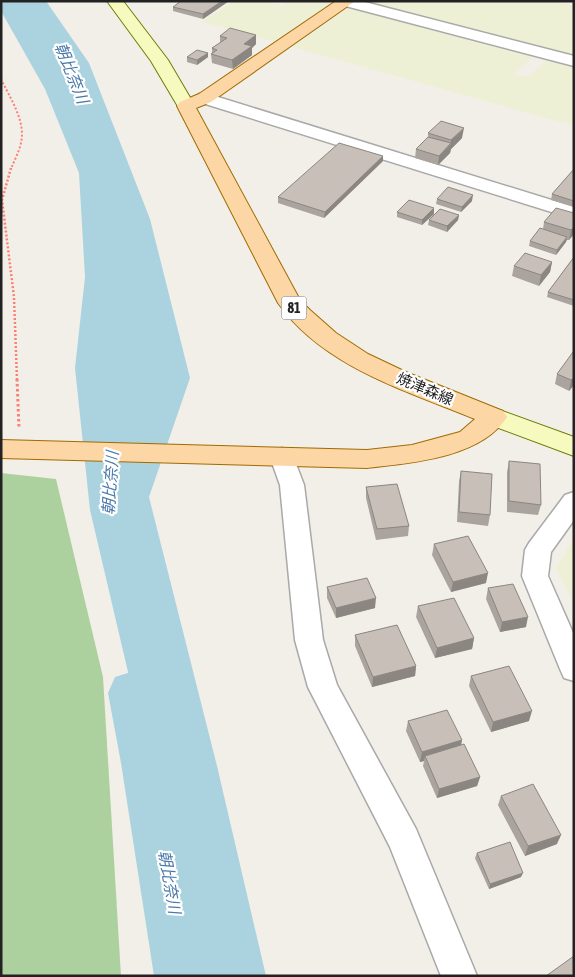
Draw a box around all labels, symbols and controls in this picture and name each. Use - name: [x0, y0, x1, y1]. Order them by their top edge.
- water label: 朝比奈川: [52, 40, 93, 108]
- road number: 81: [282, 296, 306, 320]
- street label: 焼津森線: [394, 369, 456, 408]
- water label: 朝比奈川: [99, 448, 121, 516]
- water label: 朝比奈川: [156, 849, 185, 917]

